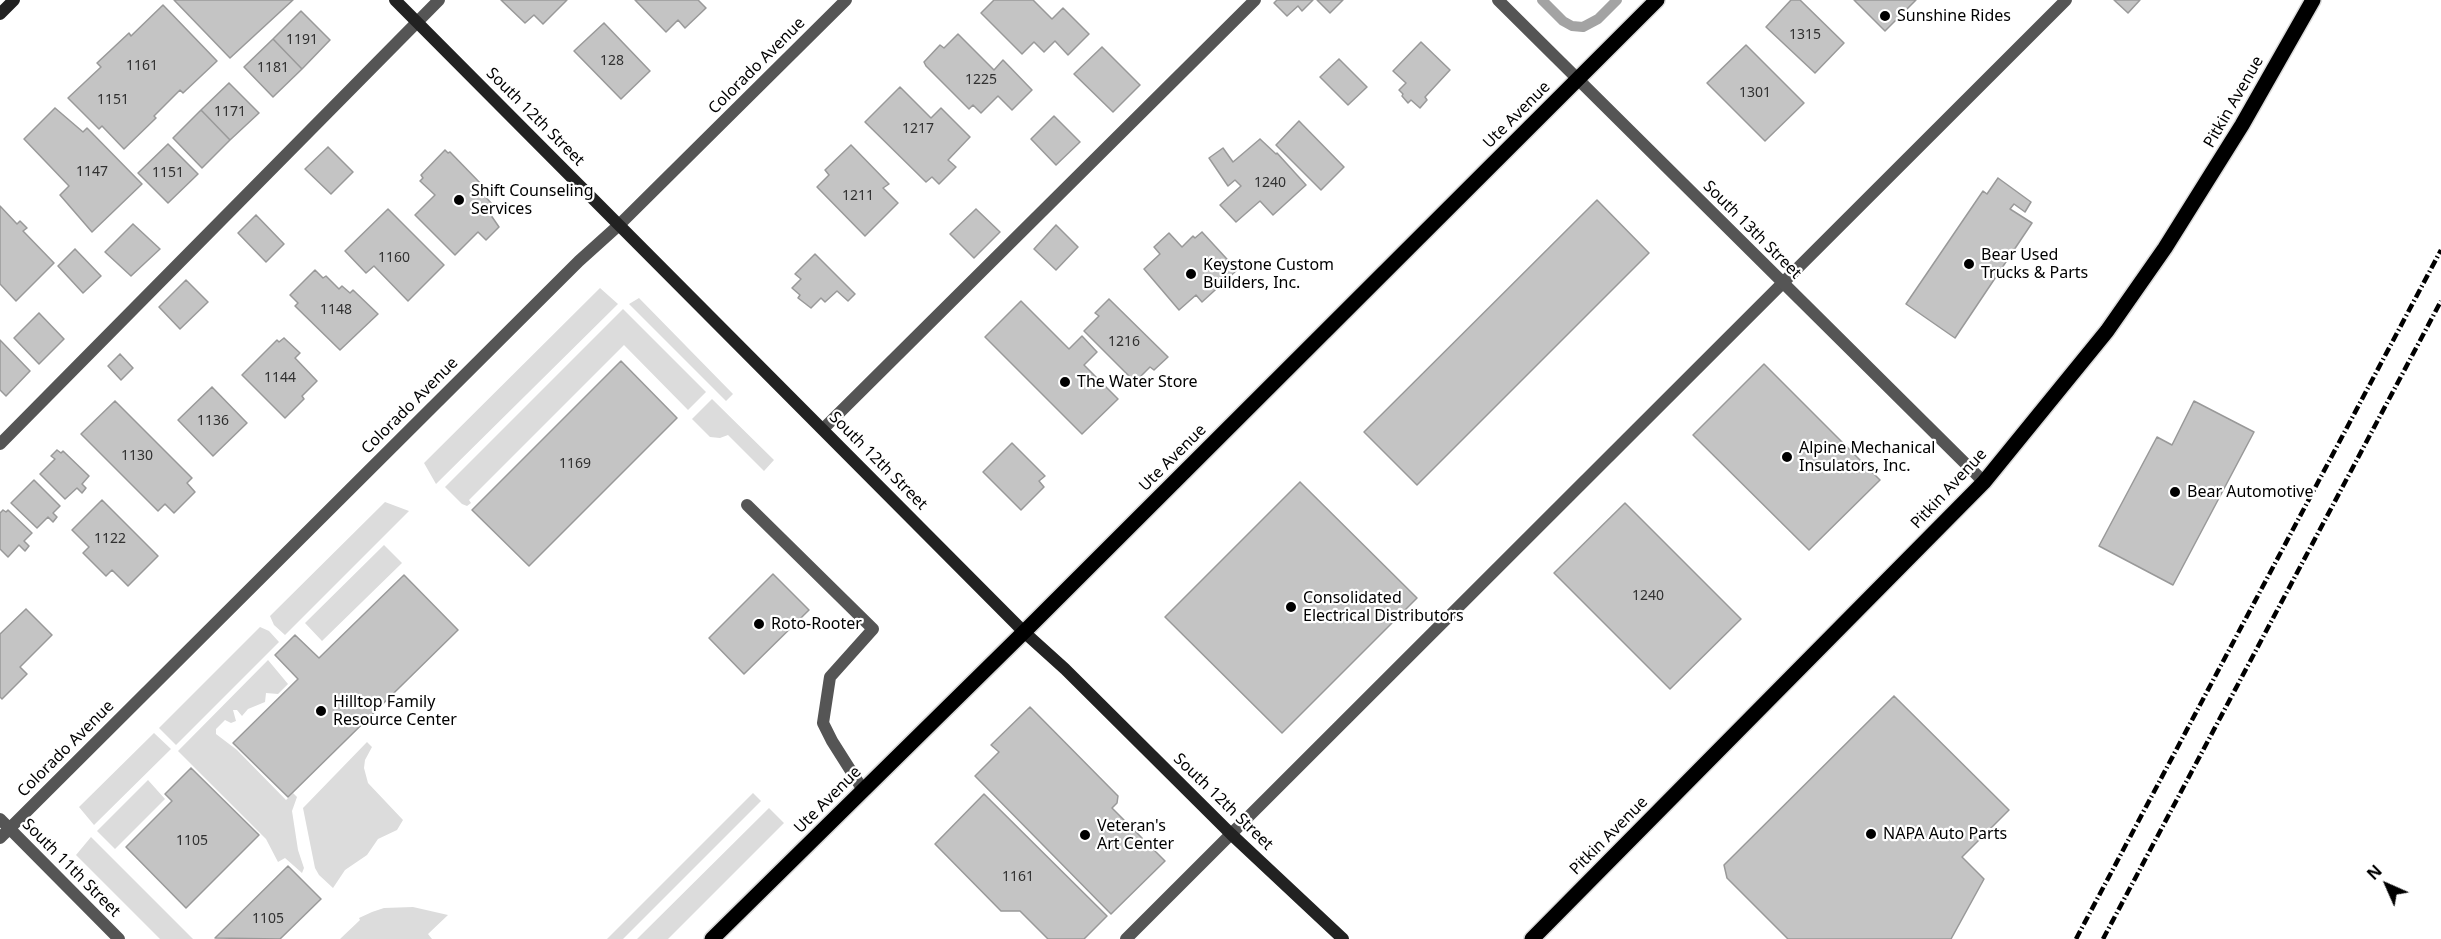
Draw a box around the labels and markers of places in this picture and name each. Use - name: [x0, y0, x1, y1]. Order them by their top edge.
- place label: Sunshine Rides: [1897, 6, 2011, 26]
- marker: Sunshine Rides: [1878, 9, 1892, 23]
- place label: Shift Counseling Services: [471, 181, 593, 219]
- marker: Shift Counseling Services: [452, 193, 466, 207]
- place label: Bear Used Trucks & Parts: [1981, 245, 2088, 283]
- place label: Keystone Custom Builders, Inc.: [1203, 255, 1334, 293]
- marker: Bear Used Trucks & Parts: [1962, 257, 1976, 271]
- marker: Keystone Custom Builders, Inc.: [1184, 267, 1198, 281]
- place label: The Water Store: [1077, 372, 1198, 392]
- marker: The Water Store: [1058, 375, 1072, 389]
- place label: Alpine Mechanical Insulators, Inc.: [1799, 438, 1935, 476]
- marker: Alpine Mechanical Insulators, Inc.: [1780, 450, 1794, 464]
- place label: Bear Automotive: [2187, 482, 2313, 502]
- marker: Bear Automotive: [2168, 485, 2182, 499]
- place label: Consolidated Electrical Distributors: [1303, 588, 1464, 626]
- marker: Consolidated Electrical Distributors: [1284, 600, 1298, 614]
- place label: Roto-Rooter: [771, 614, 862, 634]
- marker: Roto-Rooter: [752, 617, 766, 631]
- place label: Hilltop Family Resource Center: [333, 692, 457, 730]
- marker: Hilltop Family Resource Center: [314, 704, 328, 718]
- place label: Veteran's Art Center: [1097, 816, 1174, 854]
- place label: NAPA Auto Parts: [1883, 824, 2007, 844]
- marker: NAPA Auto Parts: [1864, 827, 1878, 841]
- marker: Veteran's Art Center: [1078, 828, 1092, 842]

